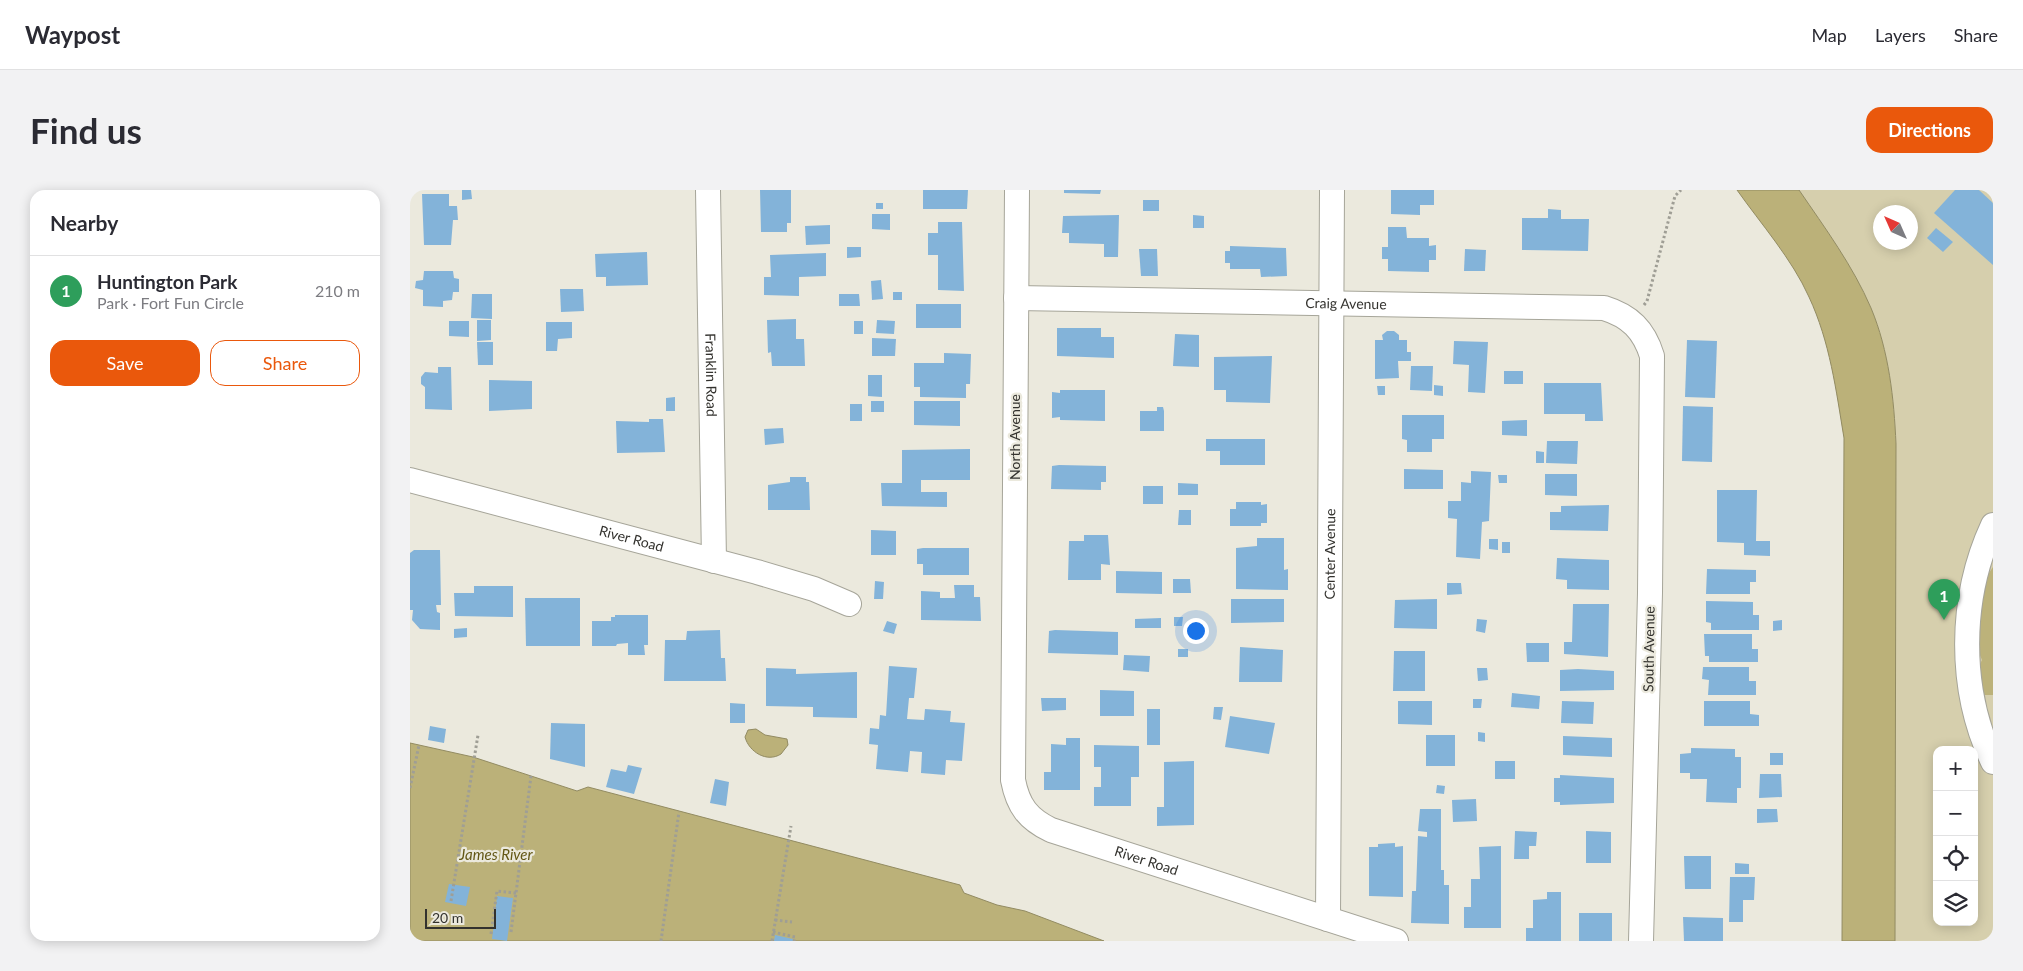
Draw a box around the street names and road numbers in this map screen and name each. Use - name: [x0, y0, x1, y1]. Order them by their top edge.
- street label: Craig Avenue: [1305, 294, 1387, 312]
- street label: Franklin Road: [702, 333, 721, 417]
- street label: North Avenue: [1006, 394, 1023, 480]
- street label: Center Avenue: [1321, 508, 1338, 600]
- street label: River Road: [597, 522, 666, 555]
- street label: South Avenue: [1639, 606, 1658, 692]
- street label: River Road: [1113, 842, 1181, 878]

